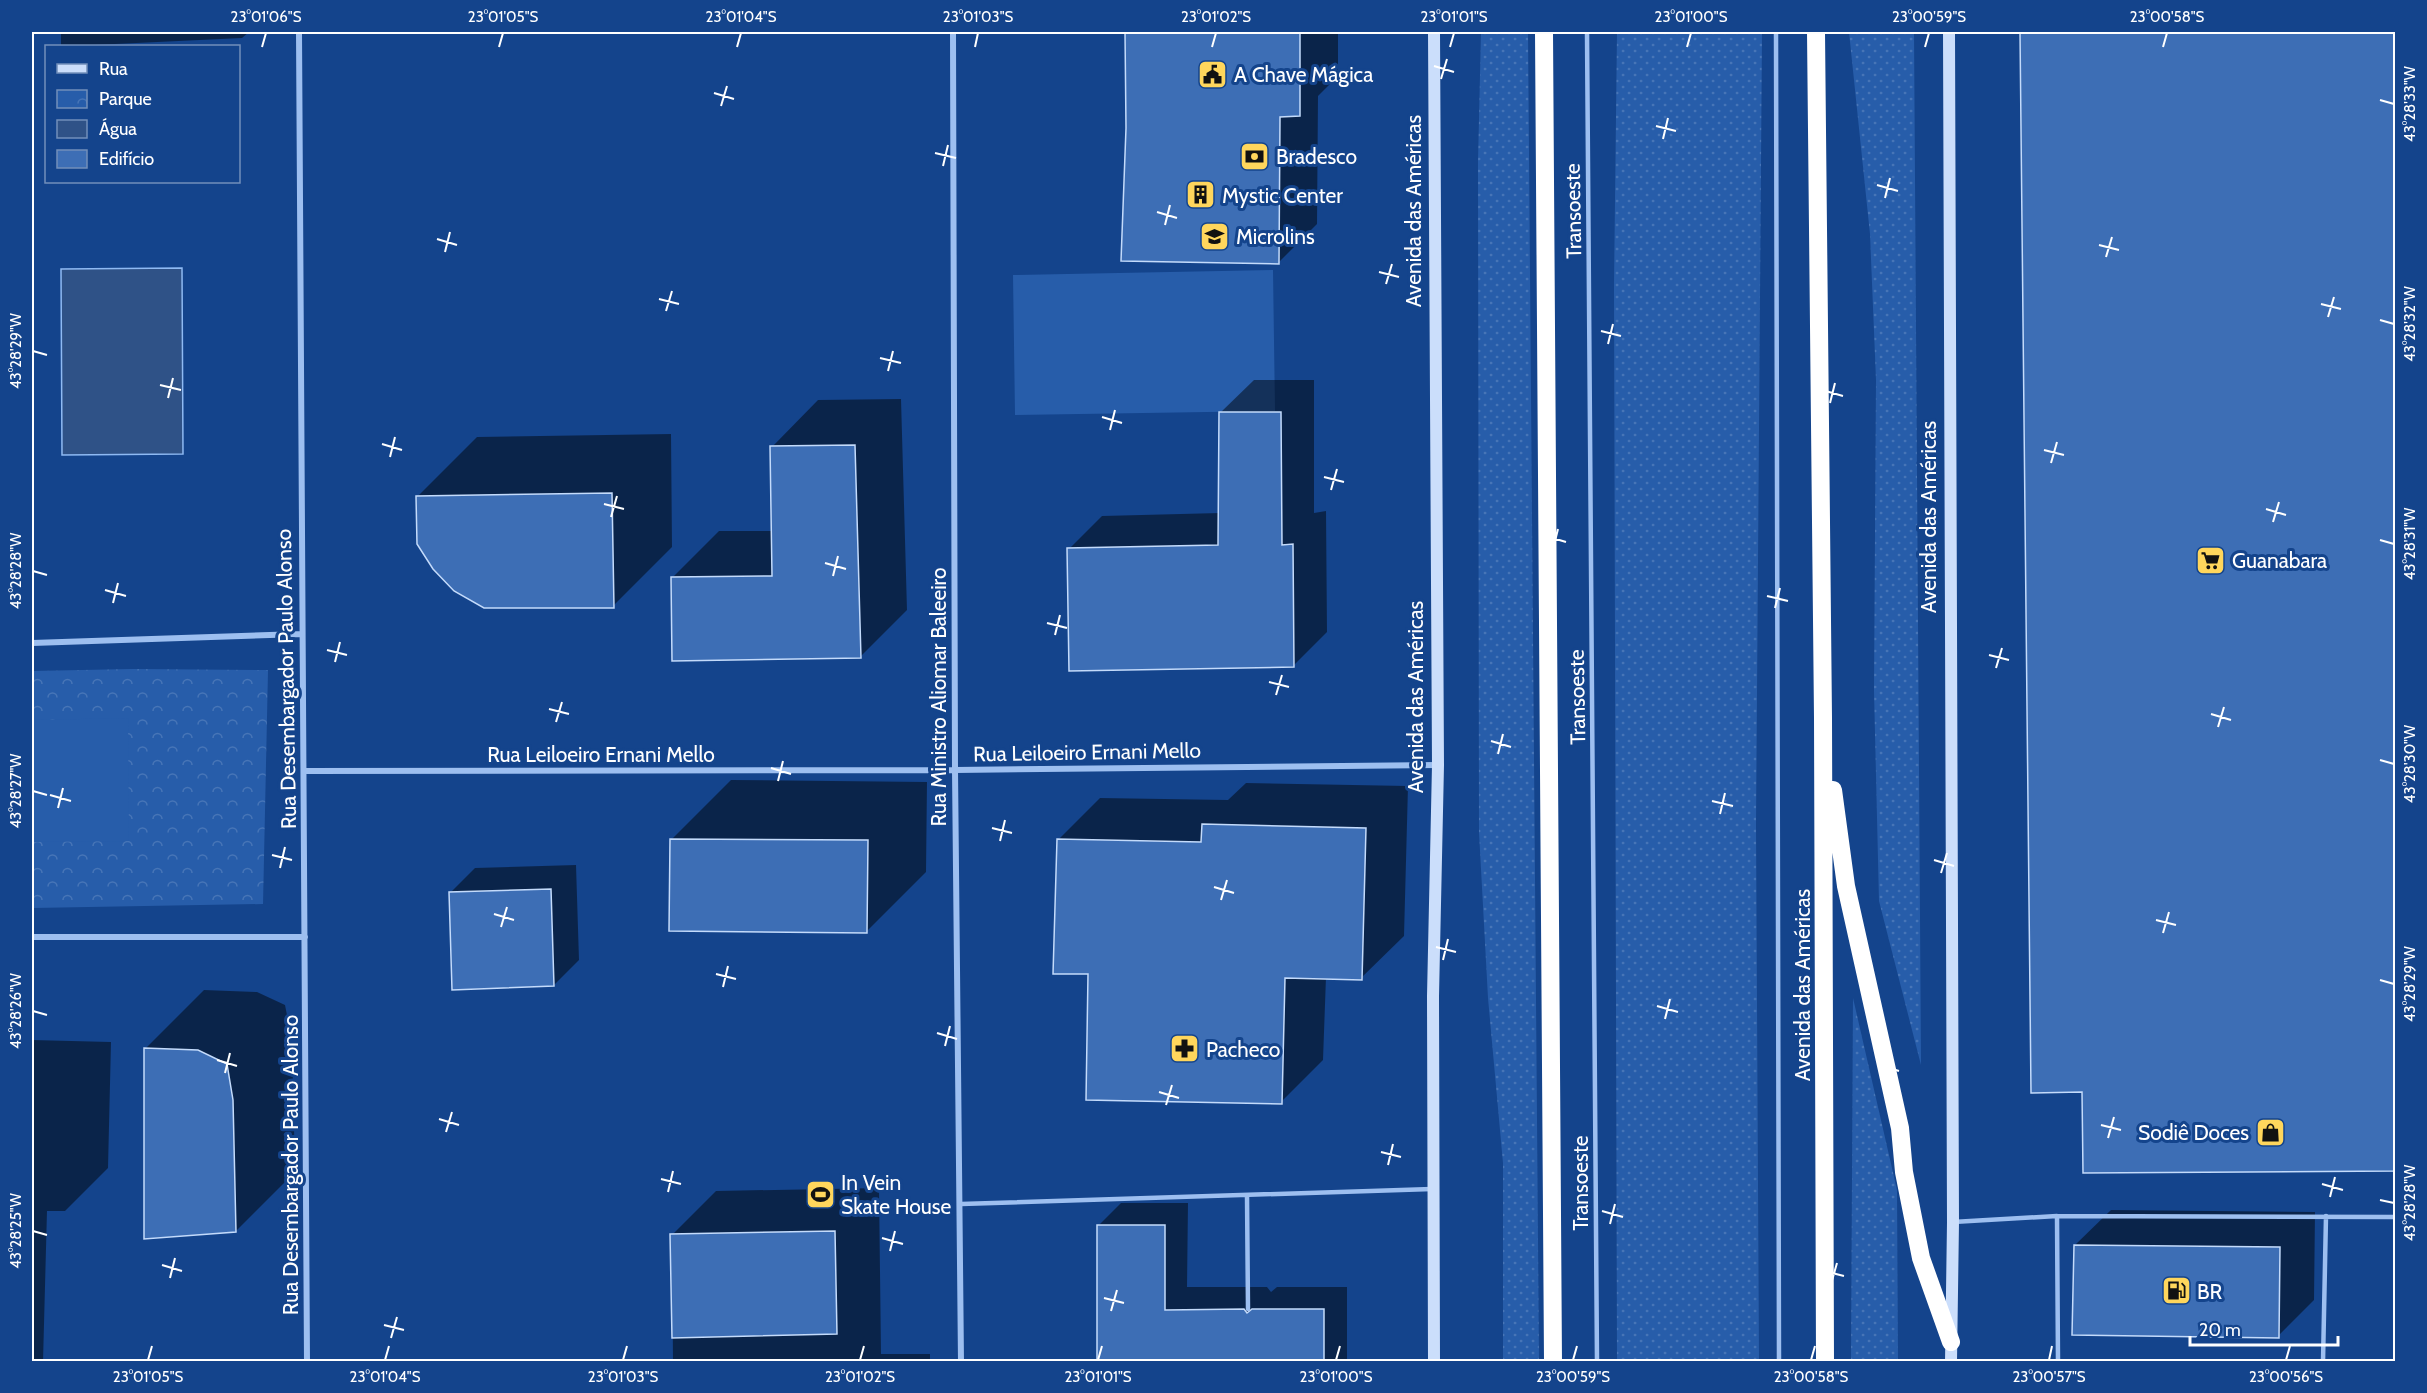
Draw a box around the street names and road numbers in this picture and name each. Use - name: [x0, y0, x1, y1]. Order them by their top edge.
- street label: Avenida das Américas: [1401, 114, 1426, 307]
- street label: Transoeste: [1560, 163, 1586, 259]
- street label: Avenida das Américas: [1916, 420, 1941, 613]
- street label: Rua Desembargador Paulo Alonso: [271, 529, 301, 829]
- street label: Rua Ministro Aliomar Baleeiro: [926, 567, 951, 827]
- street label: Avenida das Américas: [1403, 600, 1428, 793]
- street label: Transoeste: [1564, 649, 1590, 745]
- street label: Rua Leiloeiro Ernani Mello: [973, 738, 1201, 766]
- street label: Rua Leiloeiro Ernani Mello: [487, 742, 715, 767]
- street label: Avenida das Américas: [1790, 888, 1815, 1081]
- street label: Rua Desembargador Paulo Alonso: [278, 1015, 303, 1315]
- street label: Transoeste: [1568, 1135, 1593, 1231]

